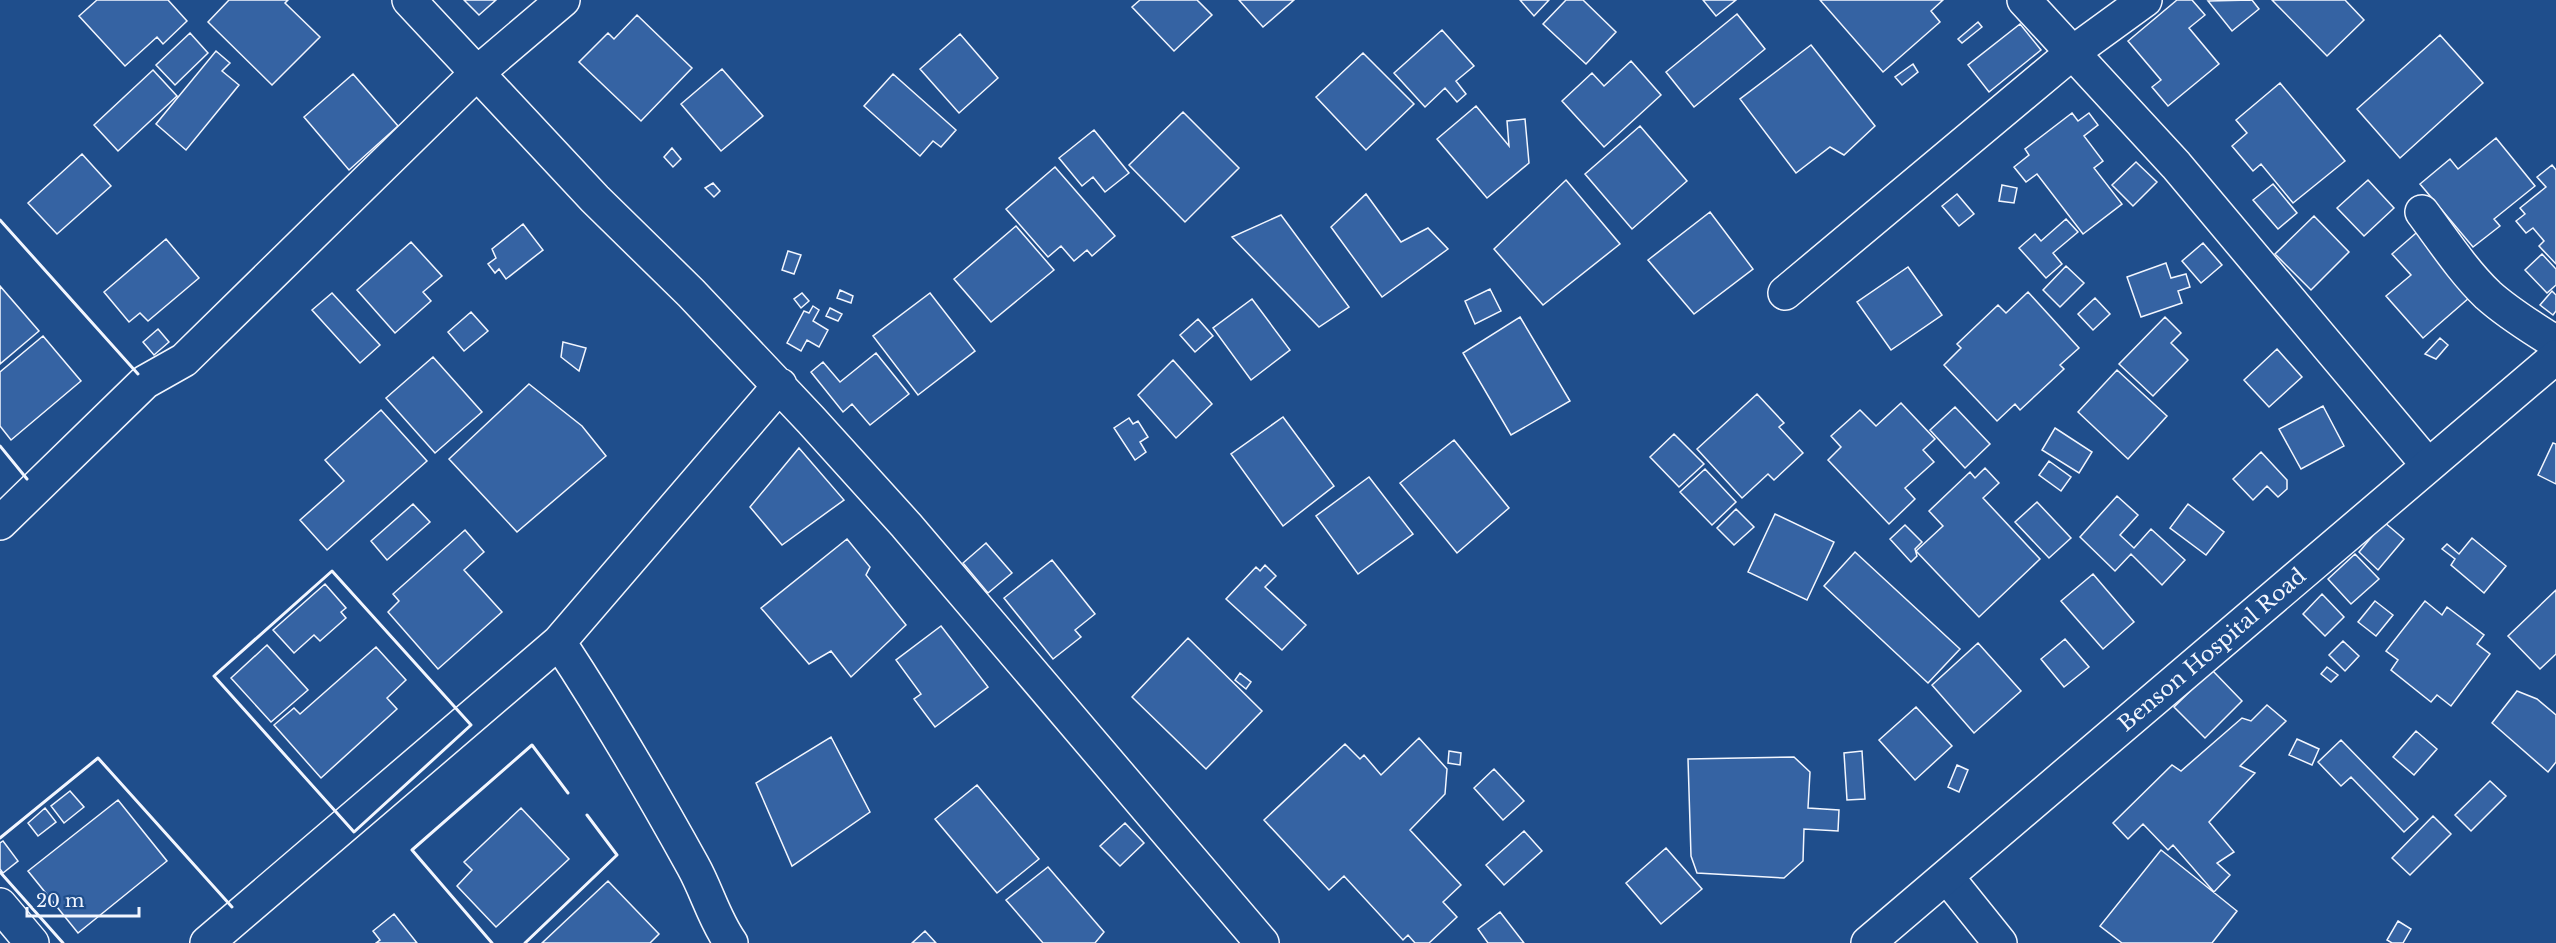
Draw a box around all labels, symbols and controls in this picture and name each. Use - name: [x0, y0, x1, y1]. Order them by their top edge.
- street label: Benson Hospital Road: [2113, 563, 2311, 737]
- scale bar: [27, 880, 140, 918]
- text: 20 m: [36, 890, 84, 912]

